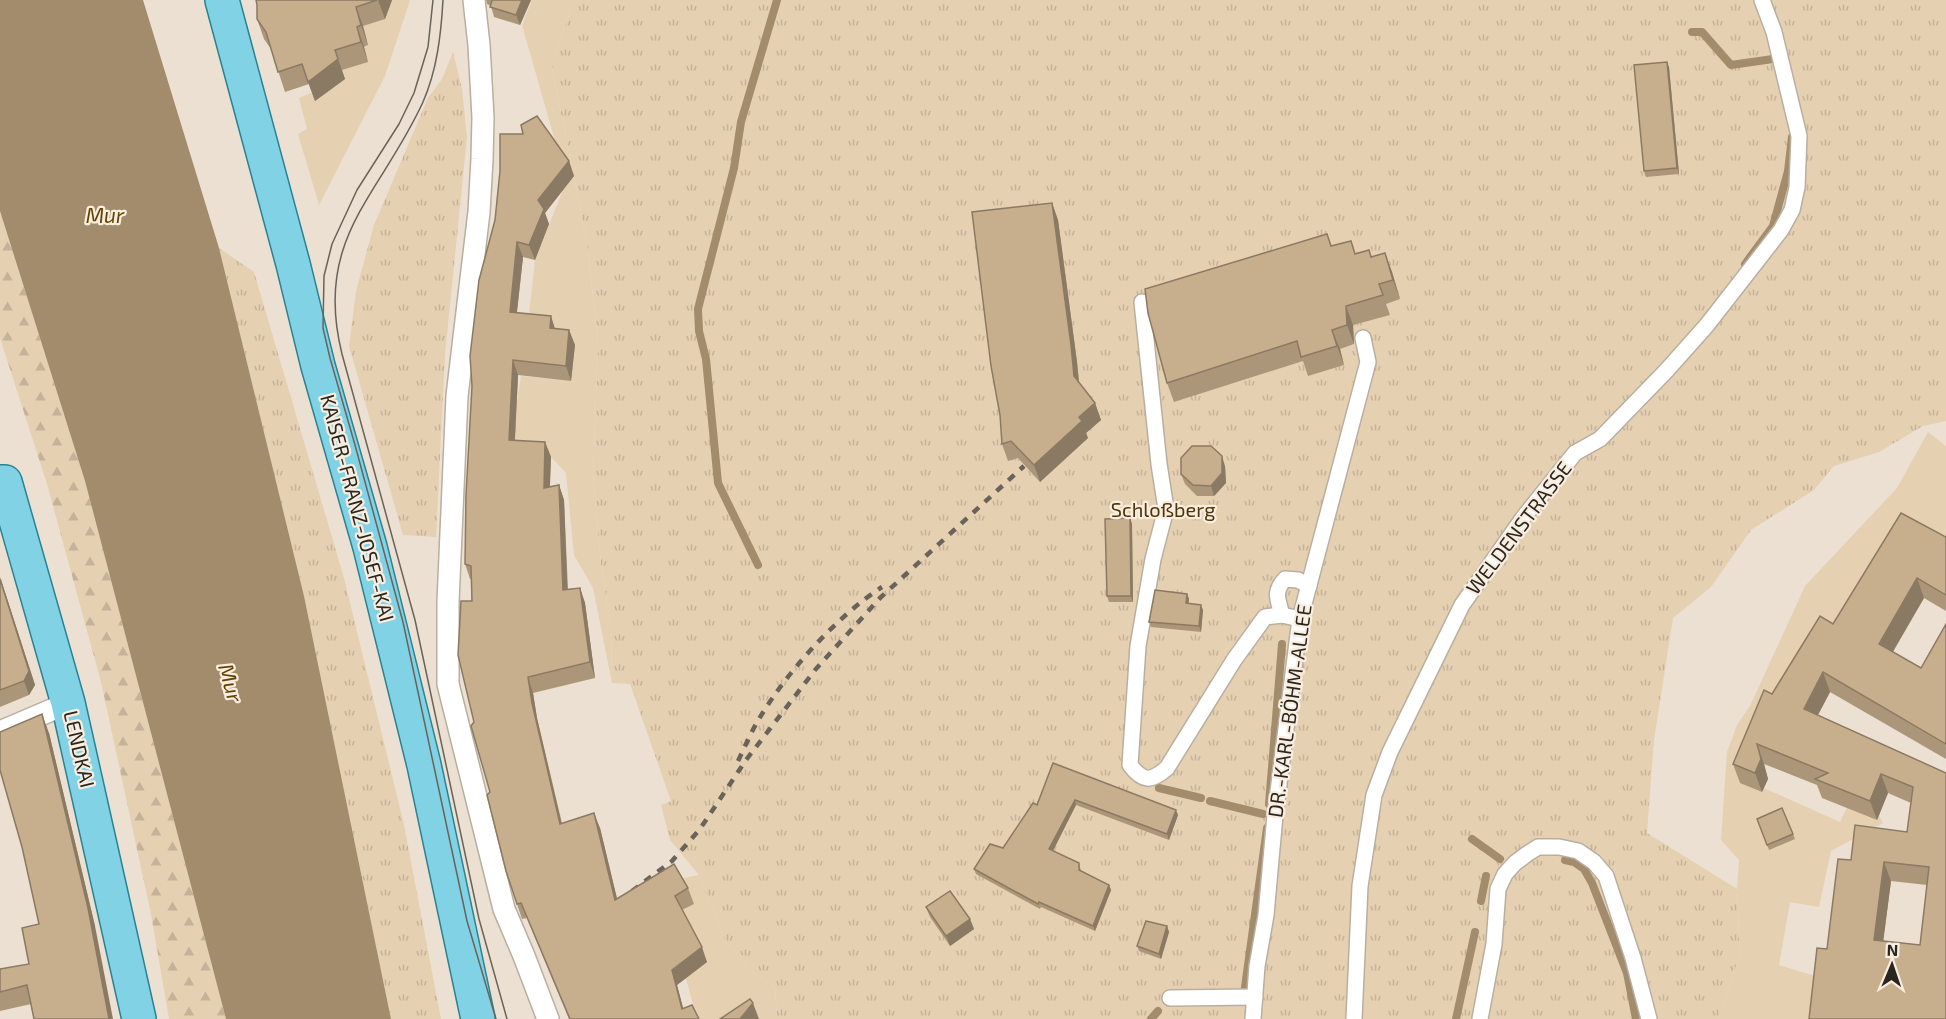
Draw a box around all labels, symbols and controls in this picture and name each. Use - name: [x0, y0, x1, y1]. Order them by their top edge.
- water label: Mur: [86, 202, 125, 227]
- street label: KAISER-FRANZ-JOSEF-KAI: [316, 392, 400, 624]
- street label: WELDENSTRASSE: [1460, 456, 1576, 599]
- park label: Schloßberg: [1111, 497, 1215, 521]
- street label: DR.-KARL-BÖHM-ALLEE: [1262, 603, 1316, 819]
- water label: Mur: [214, 661, 249, 705]
- street label: LENDKAI: [59, 708, 100, 790]
- north arrow: [1862, 935, 1922, 995]
- text: N: [1886, 940, 1899, 959]

